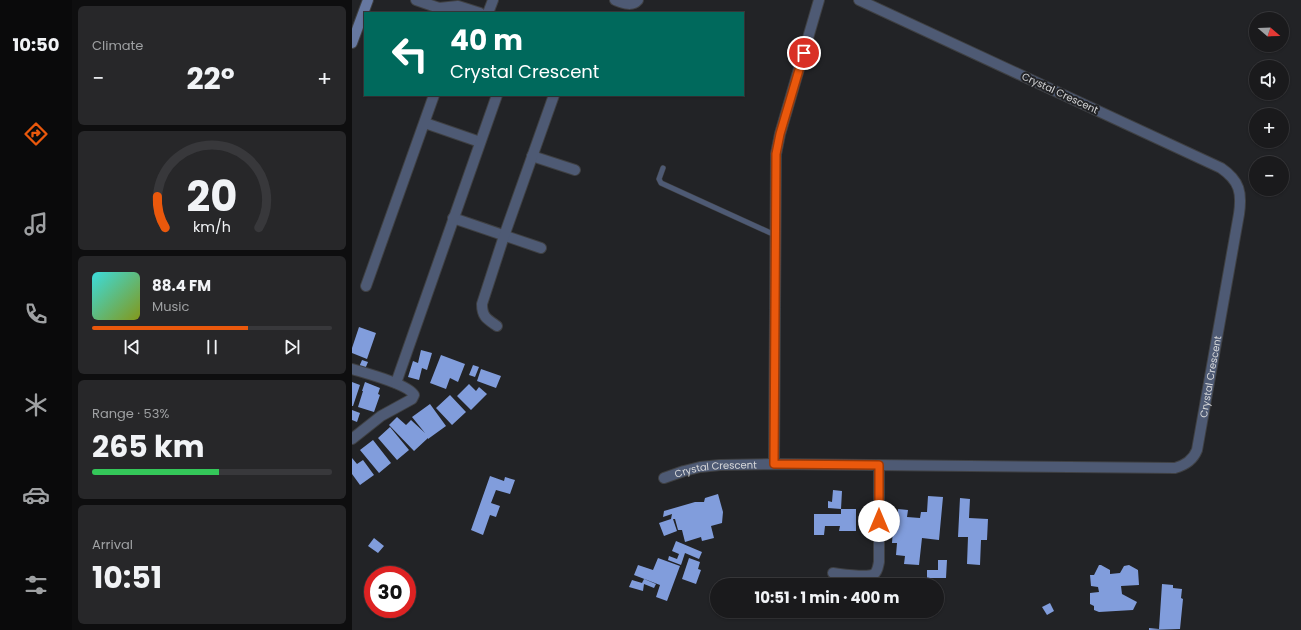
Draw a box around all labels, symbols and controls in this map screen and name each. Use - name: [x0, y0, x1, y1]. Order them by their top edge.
- north arrow: [1249, 12, 1289, 52]
- map controls: [1249, 12, 1289, 196]
- text: 40 m: [450, 21, 523, 60]
- icon: left: [384, 28, 436, 80]
- text: 10:50: [12, 32, 60, 57]
- text: Climate: [92, 36, 143, 55]
- pin: [787, 36, 821, 70]
- icon: arrive: [793, 42, 815, 64]
- text: 22°: [186, 57, 235, 100]
- text: Crystal Crescent: [450, 59, 599, 84]
- button: sound: [1249, 60, 1289, 100]
- text: −: [92, 63, 104, 94]
- text: +: [317, 63, 332, 94]
- street label: Crystal Crescent: [1019, 69, 1101, 117]
- button: +: [1249, 108, 1289, 148]
- icon: directions: [22, 120, 50, 148]
- button: −: [1249, 156, 1289, 196]
- text: 20: [187, 167, 237, 226]
- icon: music: [22, 210, 50, 238]
- text: km/h: [193, 217, 231, 237]
- text: 88.4 FM: [152, 275, 211, 296]
- text: Music: [152, 297, 189, 316]
- icon: phone: [22, 300, 50, 328]
- street label: Crystal Crescent: [1195, 334, 1225, 419]
- icon: previous: [121, 336, 143, 358]
- icon: pause: [201, 336, 223, 358]
- icon: next: [281, 336, 303, 358]
- icon: climate: [22, 391, 50, 419]
- text: Range · 53%: [92, 404, 169, 423]
- text: 265 km: [92, 425, 204, 468]
- street label: Crystal Crescent: [672, 457, 757, 481]
- icon: car: [22, 481, 50, 509]
- position arrow: [858, 500, 900, 542]
- text: Arrival: [92, 535, 133, 554]
- text: 10:51: [92, 556, 162, 599]
- speed limit sign: 30: [364, 566, 416, 618]
- icon: filters: [22, 571, 50, 599]
- text: 10:51 · 1 min · 400 m: [755, 587, 899, 608]

